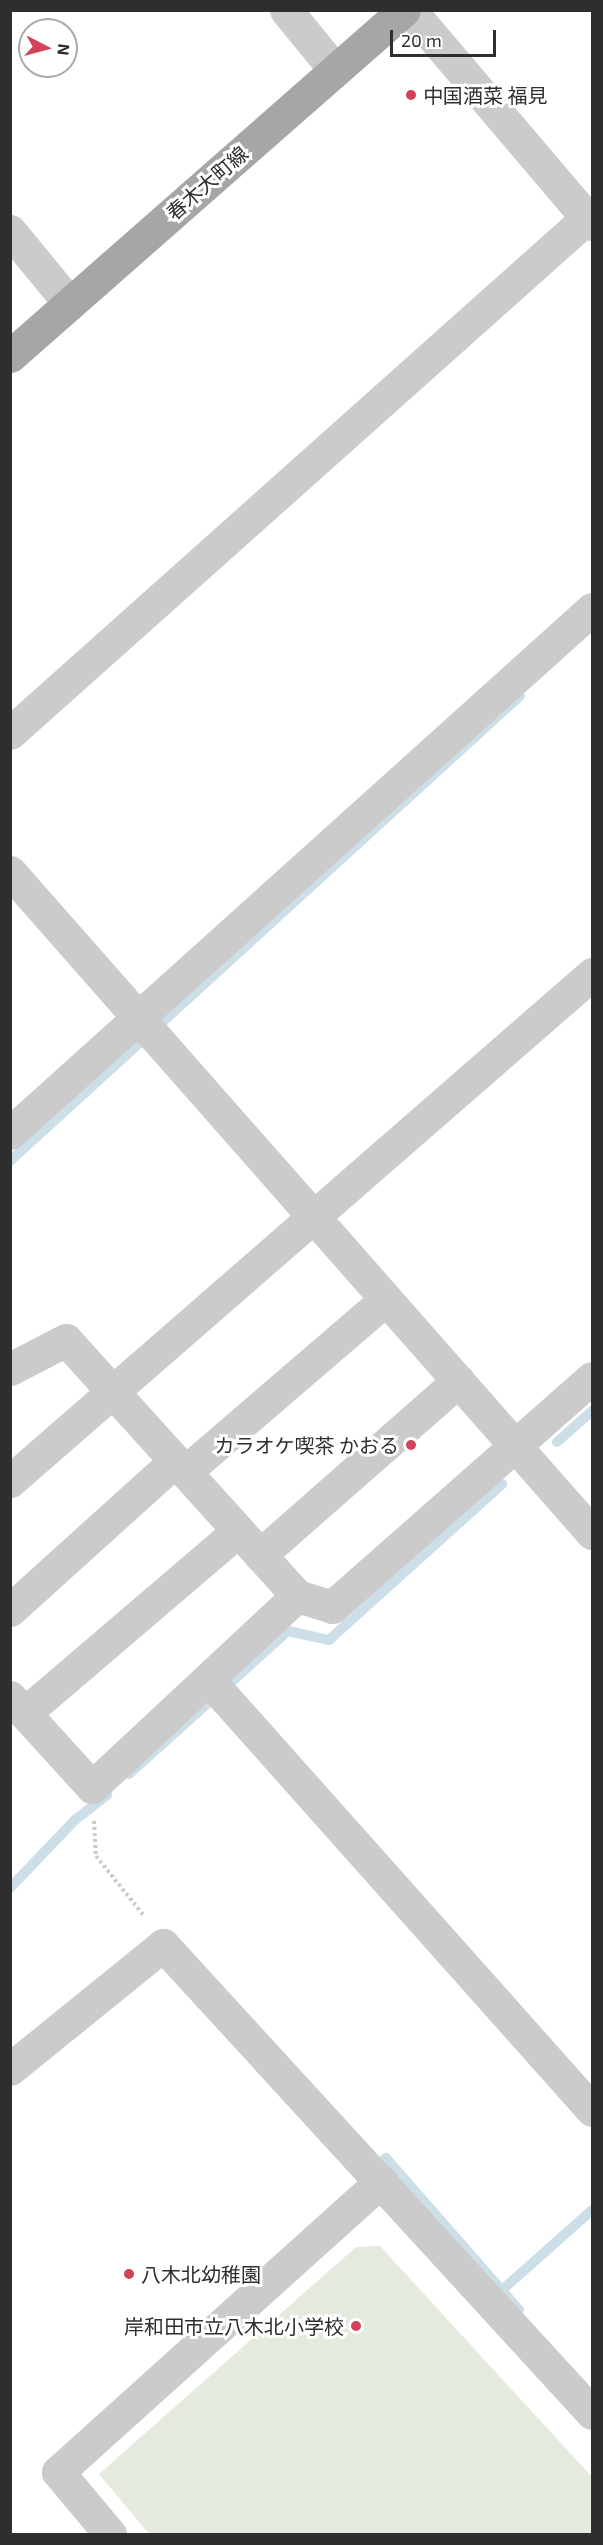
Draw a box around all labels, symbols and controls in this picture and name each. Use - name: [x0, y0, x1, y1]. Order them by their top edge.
- north arrow: [18, 18, 78, 78]
- scale bar: [393, 18, 500, 56]
- text: 20 m: [401, 29, 442, 51]
- text: N: [54, 43, 74, 56]
- place label: 中国酒菜 福見: [423, 83, 547, 107]
- marker: 中国酒菜 福見: [404, 88, 418, 102]
- street label: 春木大町線: [161, 141, 253, 225]
- place label: カラオケ喫茶 かおる: [215, 1433, 399, 1457]
- marker: カラオケ喫茶 かおる: [404, 1438, 418, 1452]
- place label: 八木北幼稚園: [141, 2262, 261, 2286]
- marker: 八木北幼稚園: [122, 2267, 136, 2281]
- place label: 岸和田市立八木北小学校: [124, 2314, 344, 2338]
- marker: 岸和田市立八木北小学校: [349, 2319, 363, 2333]

